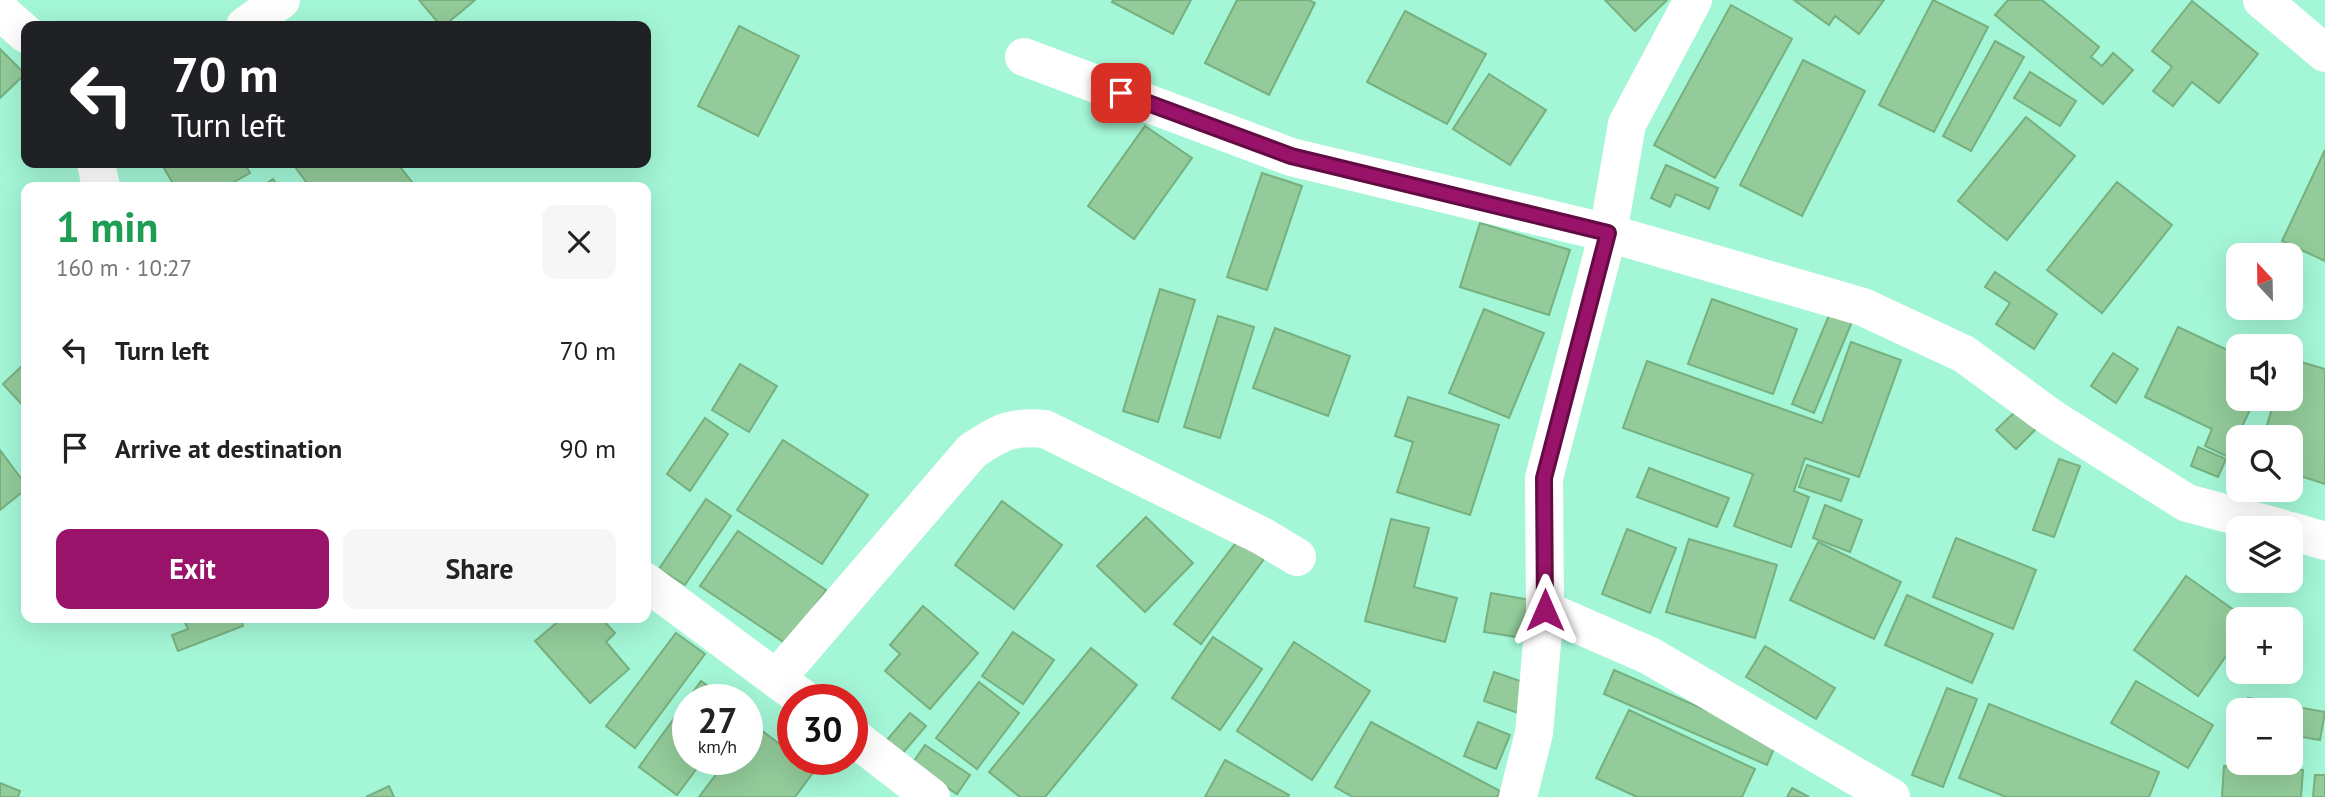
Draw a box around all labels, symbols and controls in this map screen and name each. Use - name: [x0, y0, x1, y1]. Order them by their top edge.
- text: 70 m: [171, 42, 278, 106]
- icon: left: [56, 49, 147, 140]
- pin: [1091, 63, 1151, 123]
- icon: arrive: [1102, 74, 1140, 112]
- text: Turn left: [171, 104, 286, 146]
- text: 1 min: [56, 199, 158, 254]
- button: close: [542, 205, 616, 279]
- north arrow: [2226, 243, 2303, 320]
- map controls: [2226, 243, 2303, 775]
- text: 160 m · 10:27: [56, 253, 192, 282]
- icon: left: [56, 331, 94, 369]
- text: Turn left: [115, 334, 209, 367]
- text: 70 m: [560, 334, 616, 367]
- button: sound: [2226, 334, 2303, 411]
- button: search: [2226, 425, 2303, 502]
- icon: arrive: [56, 429, 94, 467]
- text: Arrive at destination: [115, 432, 342, 465]
- text: 90 m: [560, 432, 616, 465]
- button: layers: [2226, 516, 2303, 593]
- button: Exit: [56, 529, 329, 609]
- button: Share: [343, 529, 616, 609]
- position arrow: [1508, 573, 1582, 647]
- button: +: [2226, 607, 2303, 684]
- speed limit sign: 30: [777, 684, 868, 775]
- text: 27: [698, 697, 737, 743]
- button: −: [2226, 698, 2303, 775]
- text: km/h: [698, 735, 737, 758]

